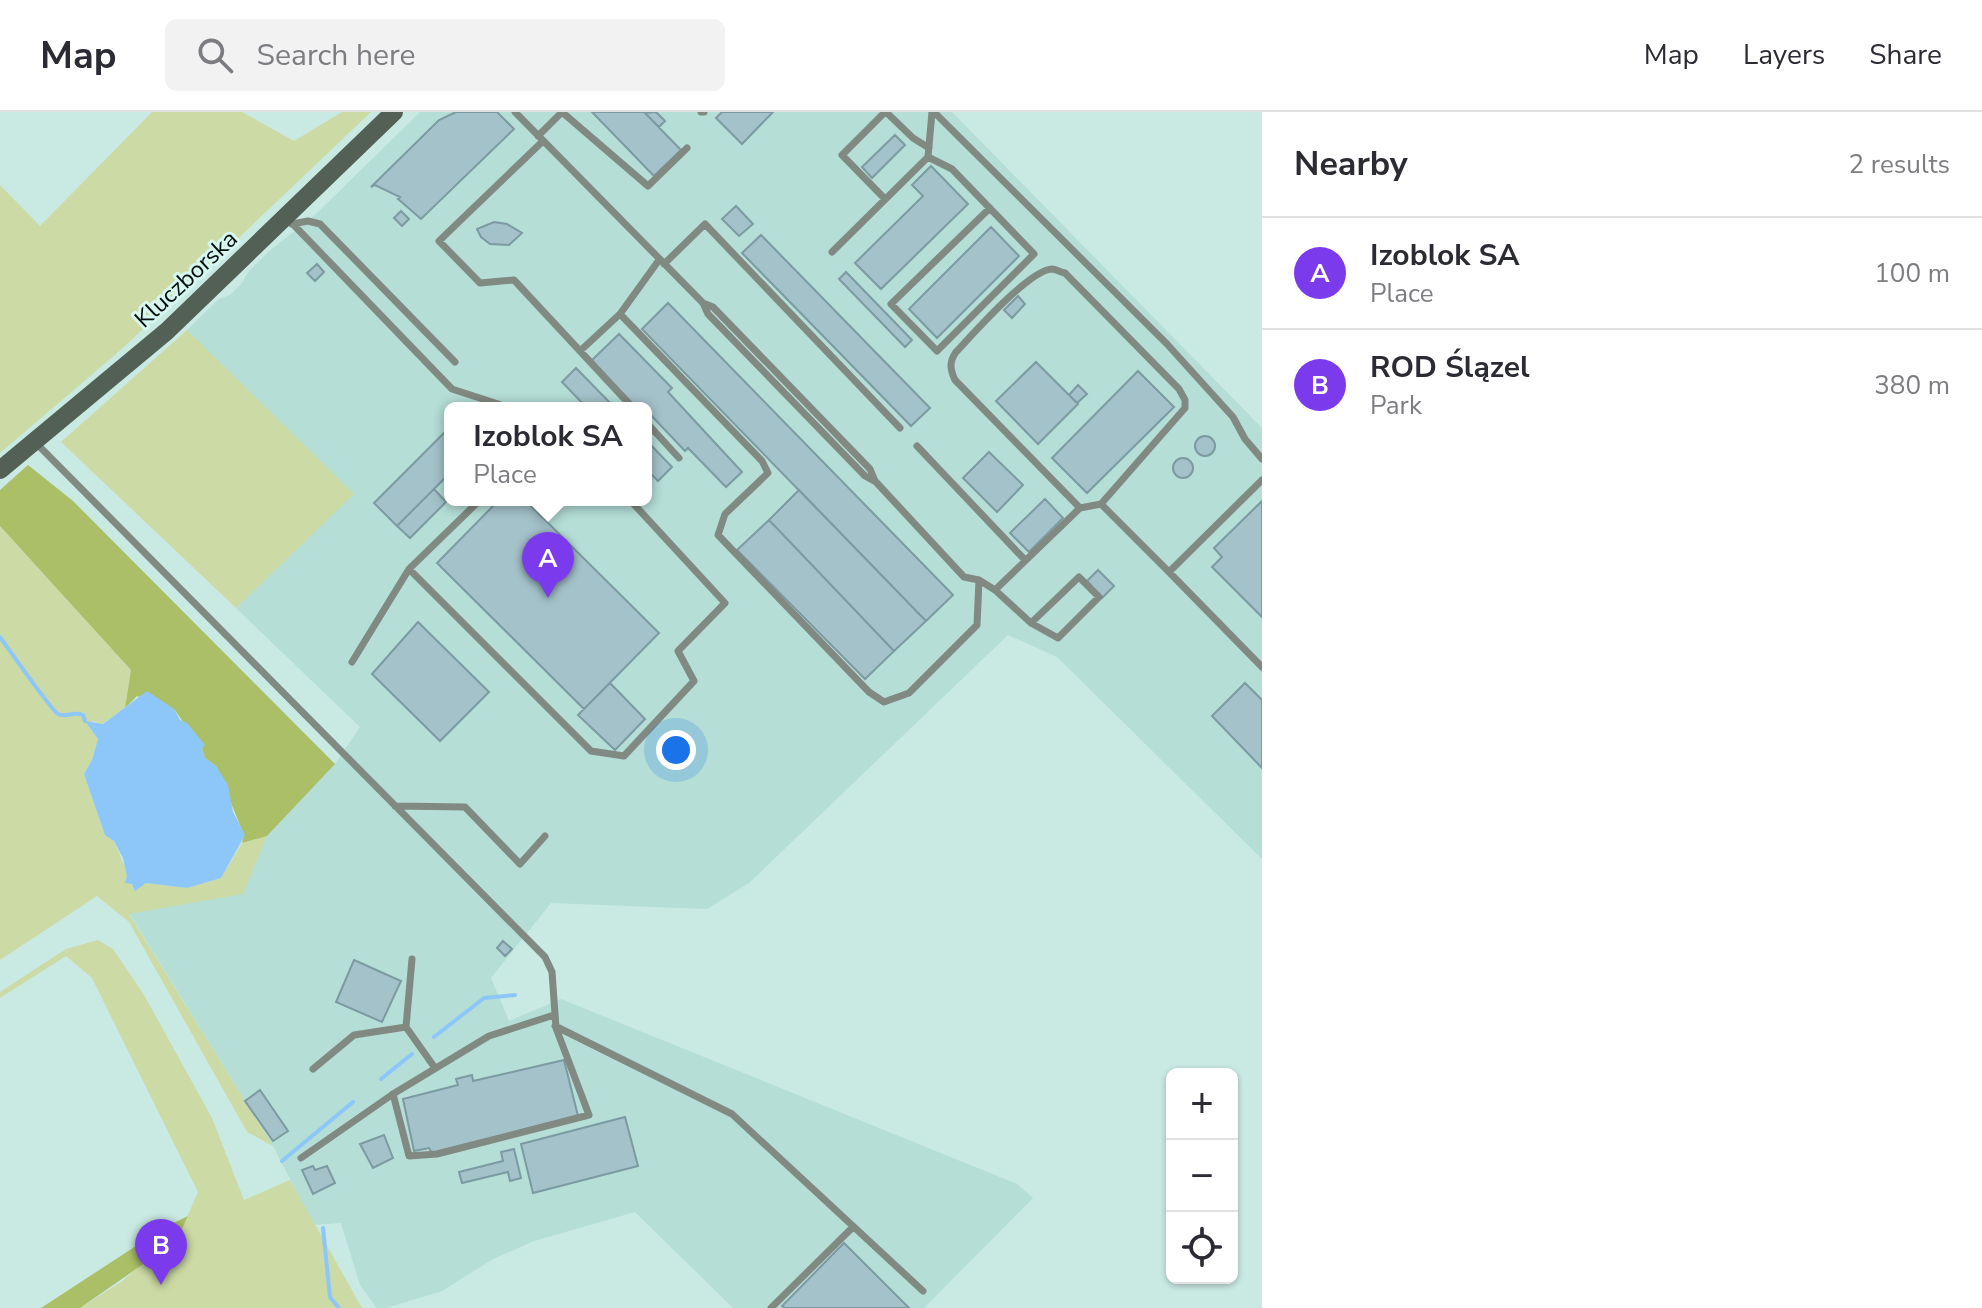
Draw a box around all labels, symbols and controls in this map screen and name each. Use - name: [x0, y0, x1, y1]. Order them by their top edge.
- search box: [165, 19, 725, 91]
- text: Map: [40, 30, 117, 81]
- icon: search: [193, 33, 237, 77]
- text: Search here: [257, 35, 416, 76]
- text: Map: [1644, 36, 1699, 74]
- text: Layers: [1743, 36, 1825, 74]
- text: Share: [1869, 36, 1942, 74]
- text: Nearby: [1294, 141, 1408, 187]
- text: 2 results: [1849, 147, 1950, 182]
- street label: Kluczborska: [128, 223, 244, 335]
- text: Izoblok SA: [1370, 235, 1520, 276]
- text: A: [1310, 256, 1330, 291]
- text: 100 m: [1874, 256, 1950, 291]
- text: Place: [1370, 276, 1434, 311]
- text: ROD Ślązel: [1370, 347, 1530, 388]
- text: B: [1311, 368, 1329, 403]
- text: 380 m: [1874, 368, 1950, 403]
- text: Park: [1370, 388, 1422, 423]
- popup: [444, 402, 652, 506]
- text: Izoblok SA: [473, 416, 623, 457]
- text: Place: [473, 457, 537, 492]
- pin: A: [522, 532, 574, 598]
- your location: [656, 730, 696, 770]
- map controls: [1166, 1068, 1238, 1284]
- button: +: [1166, 1068, 1238, 1140]
- button: −: [1166, 1140, 1238, 1212]
- button: locate: [1166, 1212, 1238, 1284]
- pin: B: [135, 1219, 187, 1285]

